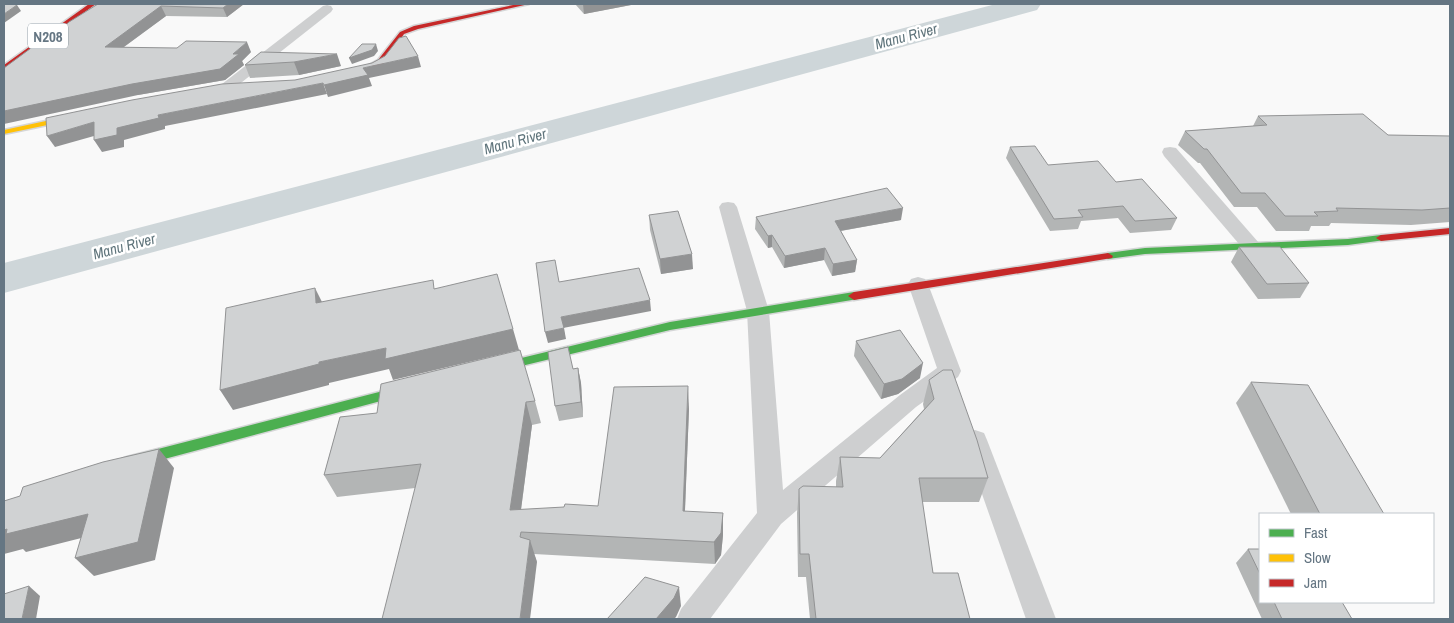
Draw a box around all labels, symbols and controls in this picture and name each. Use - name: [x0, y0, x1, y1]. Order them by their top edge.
- water label: Manu River: [873, 17, 940, 54]
- road number: N208: [28, 24, 68, 48]
- water label: Manu River: [482, 122, 549, 159]
- water label: Manu River: [91, 227, 158, 264]
- legend: [1259, 513, 1434, 603]
- text: Fast: [1304, 522, 1328, 543]
- text: Slow: [1304, 547, 1331, 568]
- text: Jam: [1304, 572, 1327, 593]

